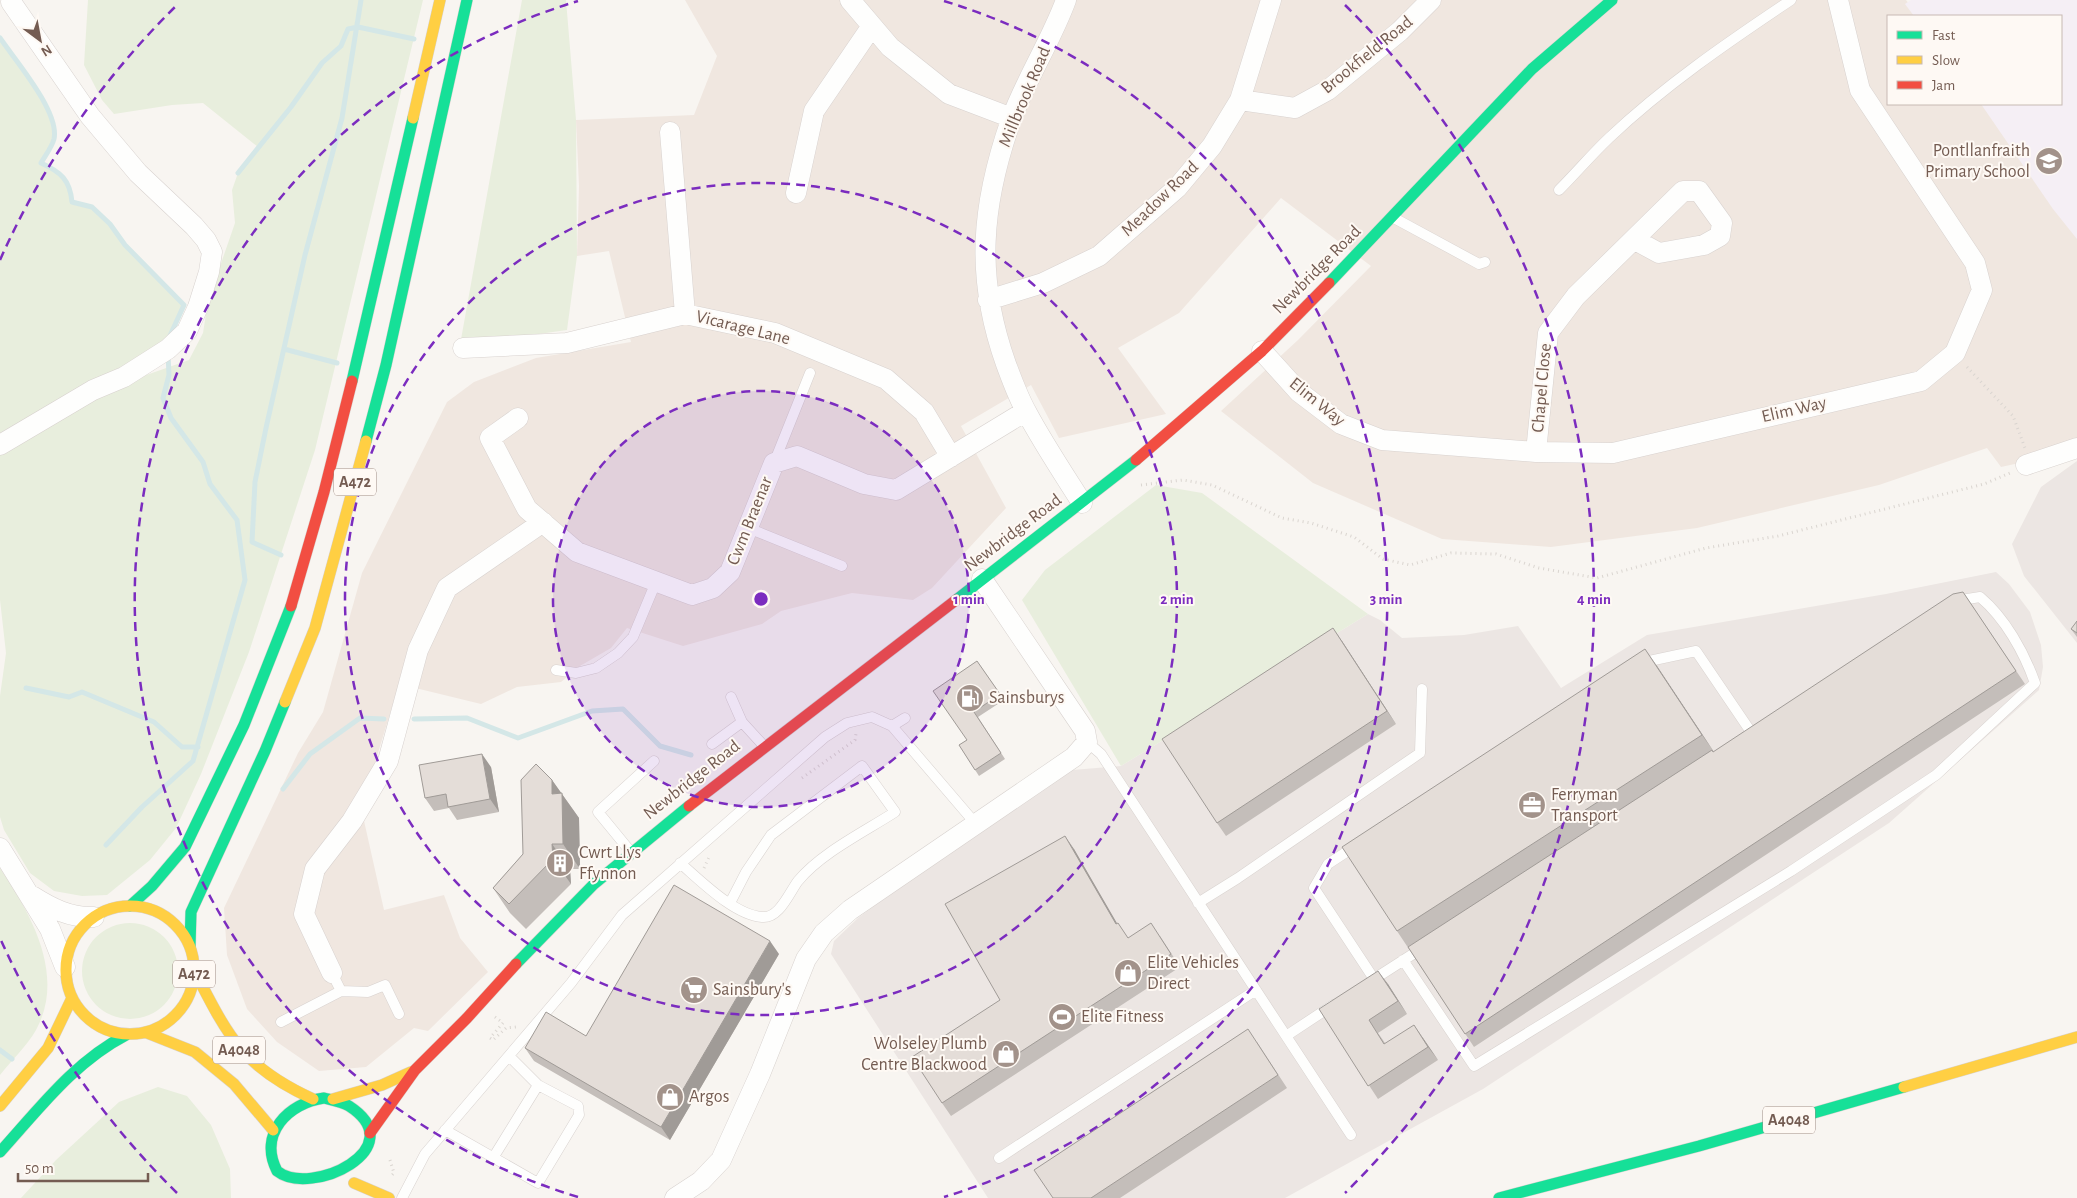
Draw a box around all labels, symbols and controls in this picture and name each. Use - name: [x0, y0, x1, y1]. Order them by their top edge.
- street label: Brookfield Road: [1318, 13, 1416, 97]
- north arrow: [15, 15, 65, 65]
- legend: [1887, 15, 2062, 105]
- text: Fast: [1932, 28, 1956, 43]
- text: N: [39, 42, 54, 59]
- street label: Millbrook Road: [996, 44, 1054, 150]
- text: Slow: [1932, 53, 1960, 68]
- text: Jam: [1932, 78, 1955, 93]
- place label: Pontllanfraith Primary School: [1925, 142, 2030, 181]
- school or university icon: Pontllanfraith Primary School: [2034, 146, 2064, 176]
- street label: Meadow Road: [1118, 158, 1202, 240]
- street label: Newbridge Road: [1269, 222, 1365, 318]
- street label: Vicarage Lane: [694, 308, 792, 348]
- street label: Chapel Close: [1529, 343, 1555, 433]
- street label: Elim Way: [1286, 374, 1348, 430]
- street label: Elim Way: [1760, 394, 1828, 426]
- road number: A472: [334, 468, 376, 496]
- street label: Cwm Braenar: [724, 474, 776, 568]
- street label: Newbridge Road: [961, 491, 1065, 575]
- centre of rings: [752, 590, 770, 608]
- text: 1 min: [953, 592, 985, 607]
- text: 2 min: [1160, 592, 1194, 607]
- text: 3 min: [1370, 592, 1402, 607]
- text: 4 min: [1577, 592, 1611, 607]
- fuel station icon: Sainsburys: [955, 683, 985, 713]
- place label: Sainsburys: [989, 689, 1064, 707]
- street label: Newbridge Road: [640, 737, 744, 823]
- place label: Ferryman Transport: [1551, 786, 1618, 825]
- office icon: Ferryman Transport: [1517, 790, 1547, 820]
- place label: Cwrt Llys Ffynnon: [579, 844, 641, 883]
- building icon: Cwrt Llys Ffynnon: [545, 848, 575, 878]
- place label: Elite Vehicles Direct: [1147, 954, 1239, 993]
- shop icon: Elite Vehicles Direct: [1113, 958, 1143, 988]
- road number: A472: [173, 961, 215, 988]
- supermarket icon: Sainsbury's: [679, 975, 709, 1005]
- place label: Sainsbury's: [713, 981, 791, 999]
- sports icon: Elite Fitness: [1047, 1002, 1077, 1032]
- place label: Elite Fitness: [1081, 1008, 1164, 1026]
- place label: Wolseley Plumb Centre Blackwood: [861, 1035, 987, 1074]
- road number: A4048: [213, 1036, 265, 1064]
- shop icon: Wolseley Plumb Centre Blackwood: [991, 1039, 1021, 1069]
- shop icon: Argos: [655, 1082, 685, 1112]
- place label: Argos: [689, 1088, 729, 1106]
- road number: A4048: [1763, 1106, 1815, 1134]
- scale bar: [18, 1150, 148, 1182]
- text: 50 m: [25, 1161, 54, 1176]

